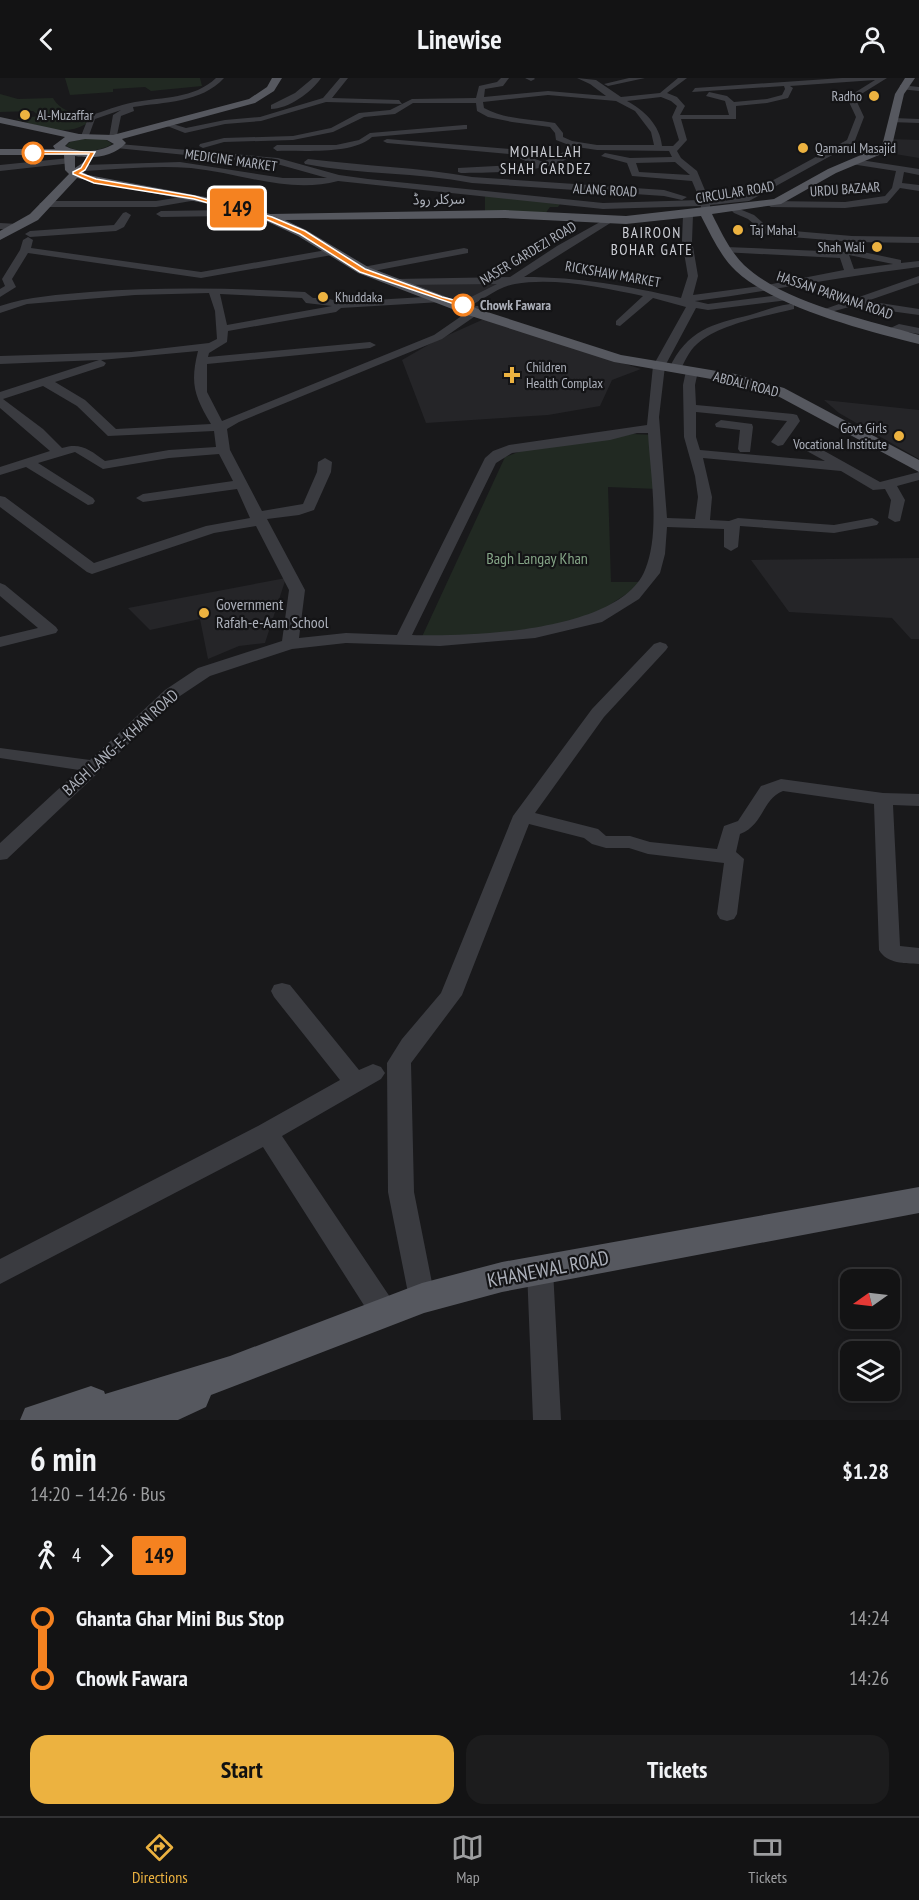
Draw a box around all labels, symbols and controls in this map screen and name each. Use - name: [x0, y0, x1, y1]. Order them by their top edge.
- text: Linewise: [417, 22, 502, 56]
- icon: back: [30, 23, 63, 56]
- icon: person: [856, 23, 889, 56]
- place label: Radho: [831, 87, 862, 105]
- marker: Radho: [867, 89, 881, 103]
- place label: Al-Muzaffar: [37, 106, 93, 124]
- marker: Al-Muzaffar: [18, 108, 32, 122]
- place label: Qamarul Masajid: [815, 139, 896, 157]
- marker: Qamarul Masajid: [796, 141, 810, 155]
- unlabelled marker: [22, 142, 44, 164]
- district label: MOHALLAH SHAH GARDEZ: [500, 142, 592, 178]
- street label: MEDICINE MARKET: [184, 145, 279, 175]
- street label: CIRCULAR ROAD: [694, 177, 776, 207]
- street label: URDU BAZAAR: [809, 178, 881, 200]
- street label: ALANG ROAD: [572, 179, 638, 201]
- line badge: 149: [202, 188, 272, 228]
- street label: سرکلر روڈ: [413, 190, 465, 208]
- text: 149: [222, 195, 252, 222]
- street label: NASER GARDEZI ROAD: [476, 217, 580, 289]
- place label: Taj Mahal: [750, 221, 797, 239]
- district label: BAIROON BOHAR GATE: [611, 223, 693, 259]
- marker: Taj Mahal: [731, 223, 745, 237]
- place label: Shah Wali: [818, 238, 865, 256]
- marker: Shah Wali: [870, 240, 884, 254]
- street label: RICKSHAW MARKET: [564, 257, 663, 291]
- street label: HASSAN PARWANA ROAD: [775, 267, 895, 323]
- place label: Khuddaka: [335, 288, 383, 306]
- marker: Khuddaka: [316, 290, 330, 304]
- marker: Chowk Fawara: [452, 294, 474, 316]
- place label: Chowk Fawara: [480, 296, 551, 314]
- place label: Children Health Complax: [526, 358, 603, 392]
- marker: Children Health Complax: [503, 366, 521, 384]
- street label: ABDALI ROAD: [711, 367, 781, 401]
- place label: Govt Girls Vocational Institute: [792, 419, 887, 453]
- marker: Govt Girls Vocational Institute: [892, 429, 906, 443]
- park label: Bagh Langay Khan: [486, 548, 588, 568]
- place label: Government Rafah-e-Aam School: [216, 594, 329, 632]
- marker: Government Rafah-e-Aam School: [197, 606, 211, 620]
- street label: BAGH LANG-E-KHAN ROAD: [58, 685, 182, 799]
- street label: KHANEWAL ROAD: [485, 1244, 611, 1294]
- north arrow: [840, 1269, 900, 1329]
- map controls: [840, 1269, 900, 1401]
- button: layers: [840, 1341, 900, 1401]
- text: 6 min: [30, 1437, 97, 1480]
- text: $1.28: [842, 1457, 889, 1485]
- text: 14:20 – 14:26 · Bus: [30, 1481, 165, 1507]
- icon: walk: [30, 1539, 63, 1572]
- icon: forward: [90, 1539, 123, 1572]
- text: 4: [72, 1542, 81, 1568]
- text: 149: [144, 1542, 174, 1569]
- text: Ghanta Ghar Mini Bus Stop: [76, 1604, 284, 1632]
- text: 14:24: [849, 1605, 889, 1631]
- text: Chowk Fawara: [76, 1664, 188, 1692]
- text: 14:26: [849, 1665, 889, 1691]
- button: Start: [30, 1735, 454, 1804]
- button: Tickets: [466, 1735, 889, 1804]
- tab: Directions: [132, 1831, 188, 1887]
- tab: Map: [451, 1831, 484, 1887]
- tab: Tickets: [748, 1831, 787, 1887]

